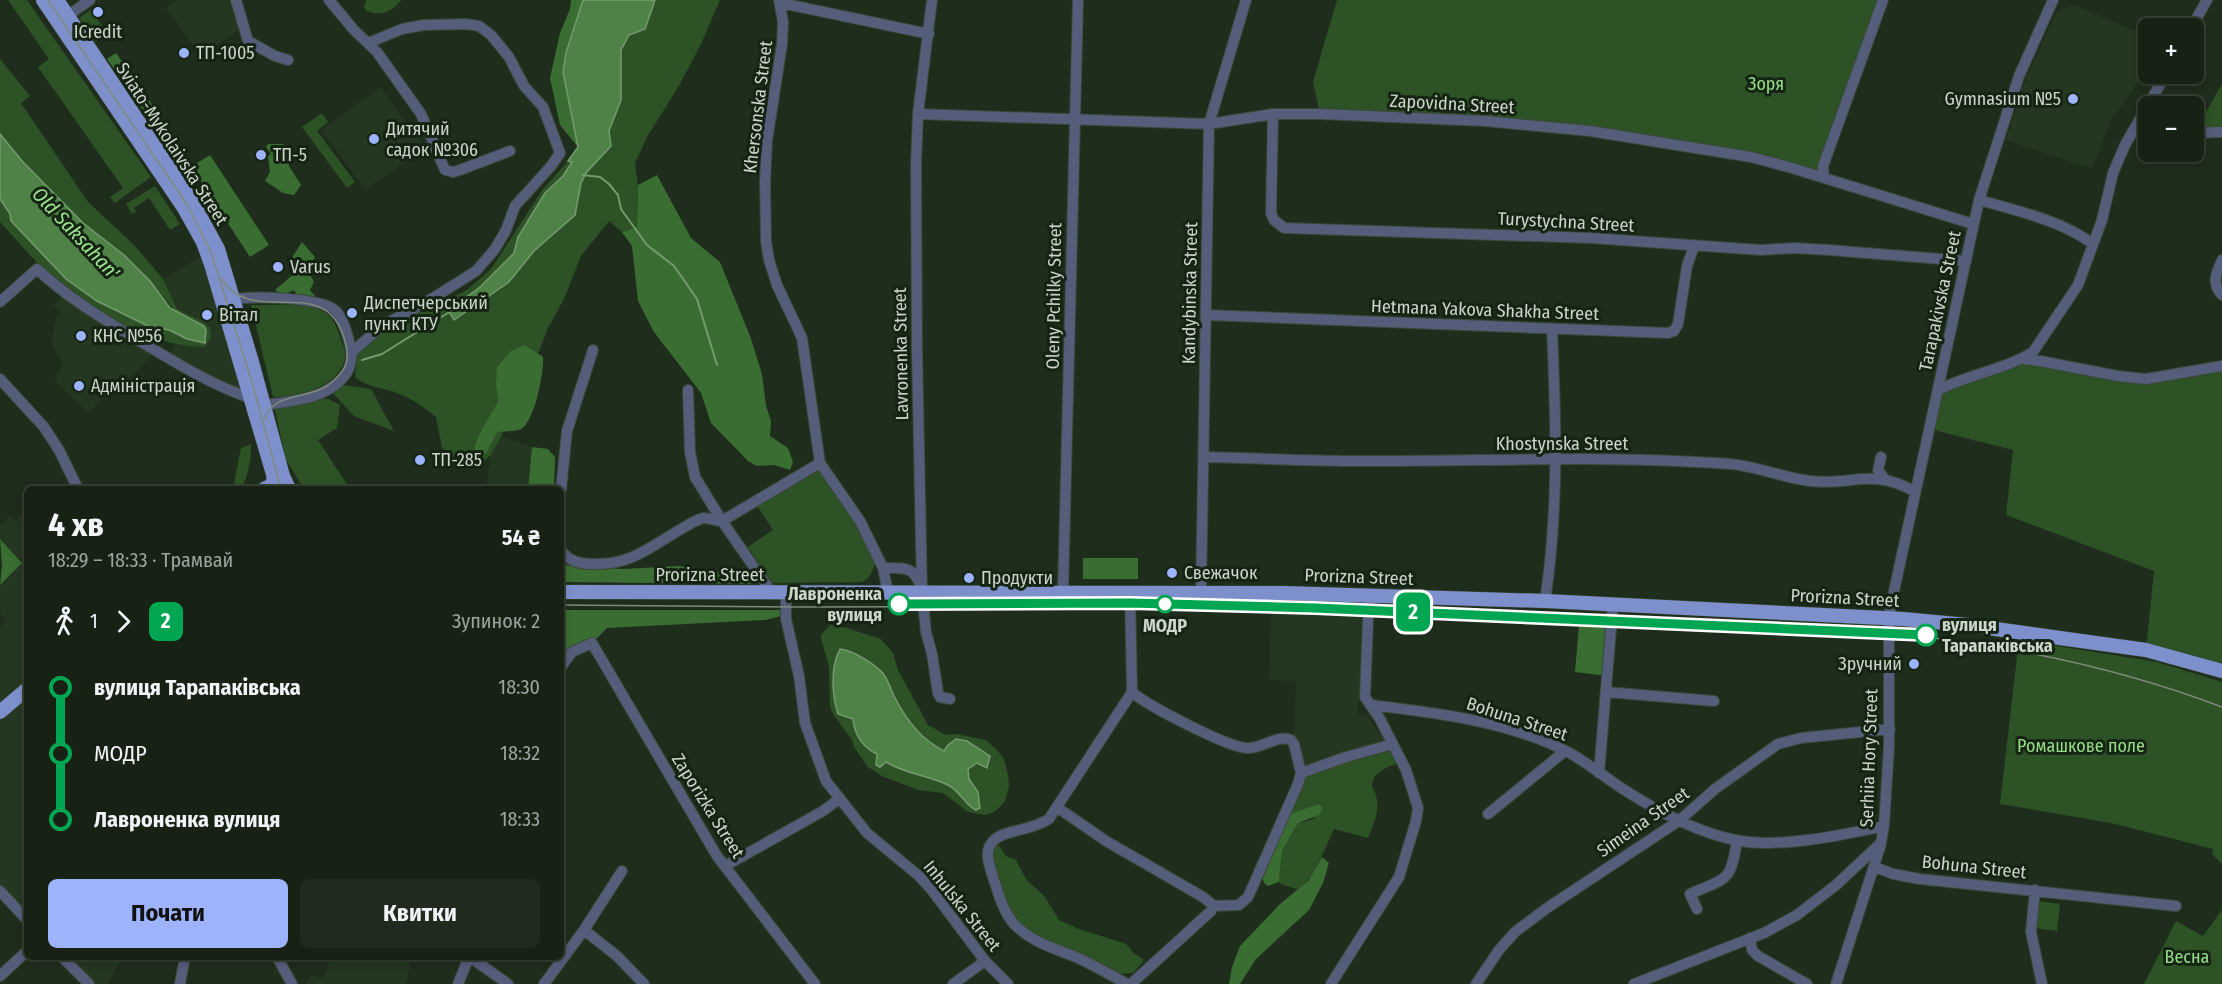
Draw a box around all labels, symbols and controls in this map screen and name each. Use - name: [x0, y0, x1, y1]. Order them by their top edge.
- marker: ICredit: [91, 5, 105, 19]
- map controls: [2138, 18, 2204, 162]
- button: +: [2138, 18, 2204, 84]
- place label: ICredit: [74, 21, 122, 43]
- street label: Khersonska Street: [739, 39, 777, 175]
- place label: ТП-1005: [196, 42, 255, 64]
- marker: ТП-1005: [177, 46, 191, 60]
- street label: Sviato-Mykolaivska Street: [111, 59, 233, 229]
- park label: Зоря: [1748, 73, 1784, 95]
- place label: Gymnasium №5: [1945, 88, 2061, 110]
- street label: Zapovidna Street: [1389, 90, 1515, 118]
- marker: Gymnasium №5: [2066, 92, 2080, 106]
- button: −: [2138, 96, 2204, 162]
- place label: Дитячий садок №306: [385, 118, 478, 161]
- marker: Дитячий садок №306: [367, 132, 381, 146]
- place label: ТП-5: [273, 144, 307, 166]
- marker: ТП-5: [254, 148, 268, 162]
- water label: Old Saksahan': [27, 182, 125, 285]
- street label: Turystychna Street: [1497, 207, 1635, 237]
- street label: Oleny Pchilky Street: [1042, 222, 1066, 370]
- street label: Kandybinska Street: [1178, 222, 1202, 364]
- street label: Tarapakivska Street: [1914, 229, 1966, 373]
- place label: Varus: [290, 256, 331, 278]
- marker: Varus: [271, 260, 285, 274]
- street label: Lavronenka Street: [889, 287, 913, 421]
- place label: Диспетчерський пункт КТУ: [363, 292, 488, 335]
- street label: Hetmana Yakova Shakha Street: [1371, 295, 1599, 325]
- place label: Вітал: [219, 304, 258, 326]
- marker: Диспетчерський пункт КТУ: [345, 306, 359, 320]
- marker: Вітал: [200, 308, 214, 322]
- place label: КНС №56: [93, 325, 162, 347]
- marker: КНС №56: [74, 329, 88, 343]
- place label: Адміністрація: [91, 375, 195, 397]
- marker: Адміністрація: [72, 379, 86, 393]
- street label: Khostynska Street: [1496, 433, 1628, 455]
- place label: ТП-285: [432, 449, 482, 471]
- marker: ТП-285: [413, 453, 427, 467]
- text: 4 хв: [48, 505, 104, 545]
- text: 54 ₴: [502, 524, 540, 551]
- text: 18:29 – 18:33 · Трамвай: [48, 548, 233, 572]
- place label: Свежачок: [1184, 562, 1258, 584]
- street label: Prorizna Street: [655, 564, 765, 586]
- street label: Prorizna Street: [1304, 564, 1414, 590]
- marker: Свежачок: [1165, 566, 1179, 580]
- place label: Продукти: [981, 567, 1053, 589]
- marker: Продукти: [962, 571, 976, 585]
- place label: Лавроненка вулиця: [788, 583, 882, 626]
- street label: Prorizna Street: [1790, 584, 1900, 612]
- line badge: 2: [1394, 592, 1432, 632]
- marker: Лавроненка вулиця: [888, 593, 910, 615]
- marker: МОДР: [1156, 595, 1174, 613]
- text: 2: [1408, 599, 1418, 625]
- icon: walk: [48, 605, 81, 638]
- icon: forward: [107, 605, 140, 638]
- text: 2: [161, 608, 171, 634]
- text: 1: [90, 609, 98, 633]
- text: Зупинок: 2: [452, 609, 540, 633]
- place label: вулиця Тарапаківська: [1942, 614, 2053, 657]
- place label: МОДР: [1143, 615, 1187, 637]
- marker: вулиця Тарапаківська: [1915, 624, 1937, 646]
- place label: Зручний: [1838, 653, 1902, 675]
- marker: Зручний: [1907, 657, 1921, 671]
- text: вулиця Тарапаківська: [94, 674, 301, 701]
- text: 18:30: [498, 675, 540, 699]
- street label: Serhiia Hory Street: [1856, 688, 1882, 828]
- street label: Bohuna Street: [1464, 692, 1570, 746]
- park label: Ромашкове поле: [2017, 735, 2145, 757]
- text: МОДР: [94, 740, 147, 767]
- text: 18:32: [500, 741, 540, 765]
- street label: Zaporizka Street: [667, 750, 749, 863]
- street label: Simeina Street: [1593, 782, 1693, 862]
- text: Лавроненка вулиця: [94, 806, 280, 833]
- text: 18:33: [500, 807, 540, 831]
- street label: Bohuna Street: [1921, 851, 2027, 883]
- street label: Inhulska Street: [919, 856, 1006, 956]
- button: Почати: [48, 879, 288, 948]
- button: Квитки: [300, 879, 540, 948]
- park label: Весна: [2165, 946, 2210, 968]

